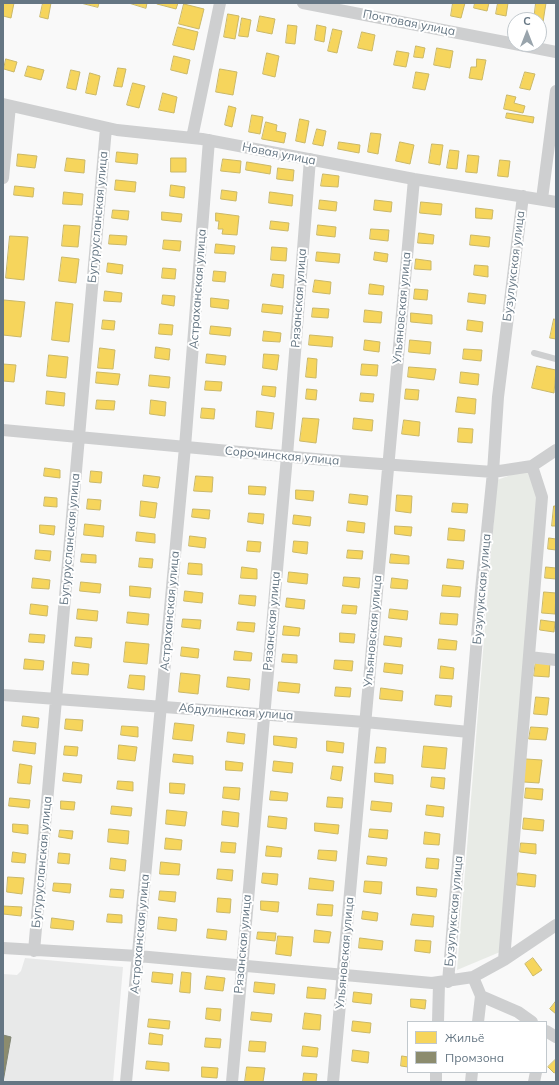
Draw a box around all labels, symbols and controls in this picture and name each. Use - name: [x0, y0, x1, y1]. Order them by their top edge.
- street label: Почтовая улица: [361, 7, 457, 39]
- north arrow: [507, 12, 547, 52]
- text: С: [523, 14, 531, 28]
- street label: Новая улица: [241, 140, 317, 168]
- street label: Бугурусланская улица: [85, 151, 111, 283]
- street label: Бузулукская улица: [500, 210, 528, 322]
- street label: Астраханская улица: [187, 228, 209, 350]
- street label: Рязанская улица: [288, 248, 310, 348]
- street label: Ульяновская улица: [390, 251, 414, 365]
- street label: Сорочинская улица: [224, 444, 340, 468]
- street label: Бугурусланская улица: [57, 473, 83, 605]
- street label: Бузулукская улица: [470, 533, 494, 645]
- street label: Астраханская улица: [158, 550, 182, 672]
- street label: Рязанская улица: [260, 571, 284, 671]
- street label: Ульяновская улица: [361, 574, 385, 688]
- street label: Абдулинская улица: [178, 701, 294, 723]
- street label: Бугурусланская улица: [29, 796, 55, 928]
- street label: Бузулукская улица: [442, 855, 466, 967]
- street label: Астраханская улица: [128, 873, 152, 995]
- street label: Рязанская улица: [231, 894, 255, 994]
- street label: Ульяновская улица: [333, 896, 357, 1010]
- legend: [407, 1021, 547, 1073]
- text: Жильё: [445, 1030, 484, 1045]
- text: Промзона: [445, 1050, 504, 1065]

